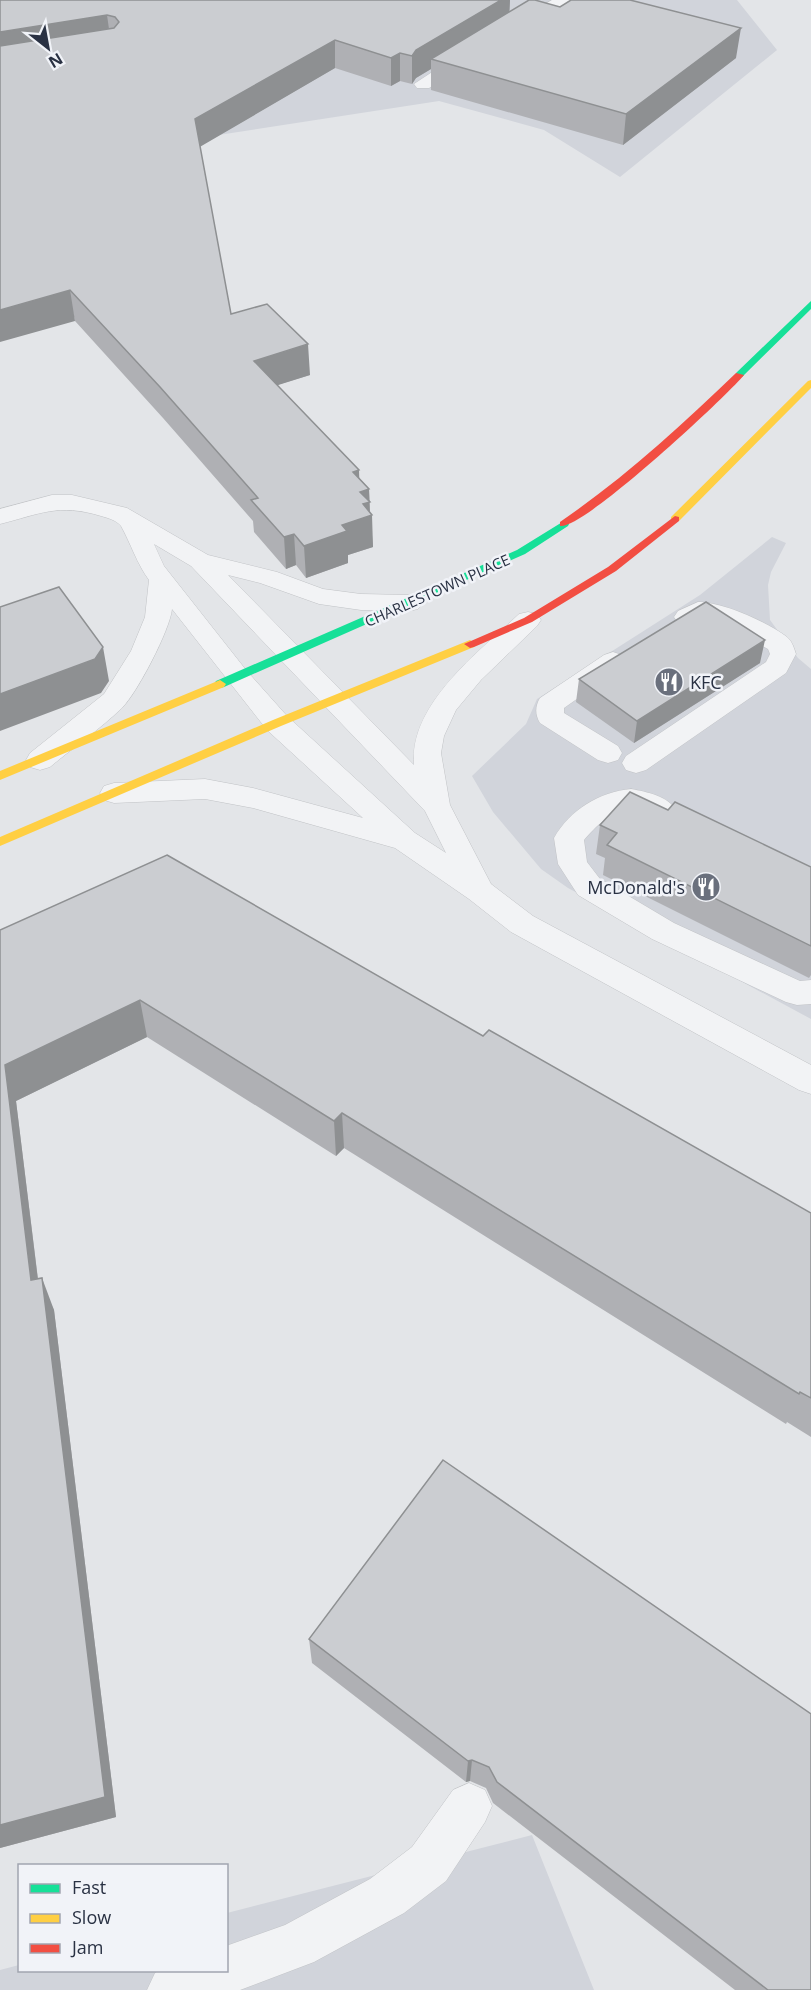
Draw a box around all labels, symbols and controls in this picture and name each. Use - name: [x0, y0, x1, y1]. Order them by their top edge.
- north arrow: [18, 18, 78, 78]
- text: N: [44, 48, 67, 74]
- street label: CHARLESTOWN PLACE: [361, 549, 513, 631]
- restaurant icon: KFC: [653, 666, 685, 698]
- place label: KFC: [690, 670, 722, 694]
- restaurant icon: McDonald's: [690, 871, 722, 903]
- place label: McDonald's: [587, 875, 685, 899]
- legend: [18, 1864, 228, 1972]
- text: Fast: [72, 1875, 106, 1899]
- text: Slow: [72, 1905, 111, 1929]
- text: Jam: [70, 1935, 104, 1959]

